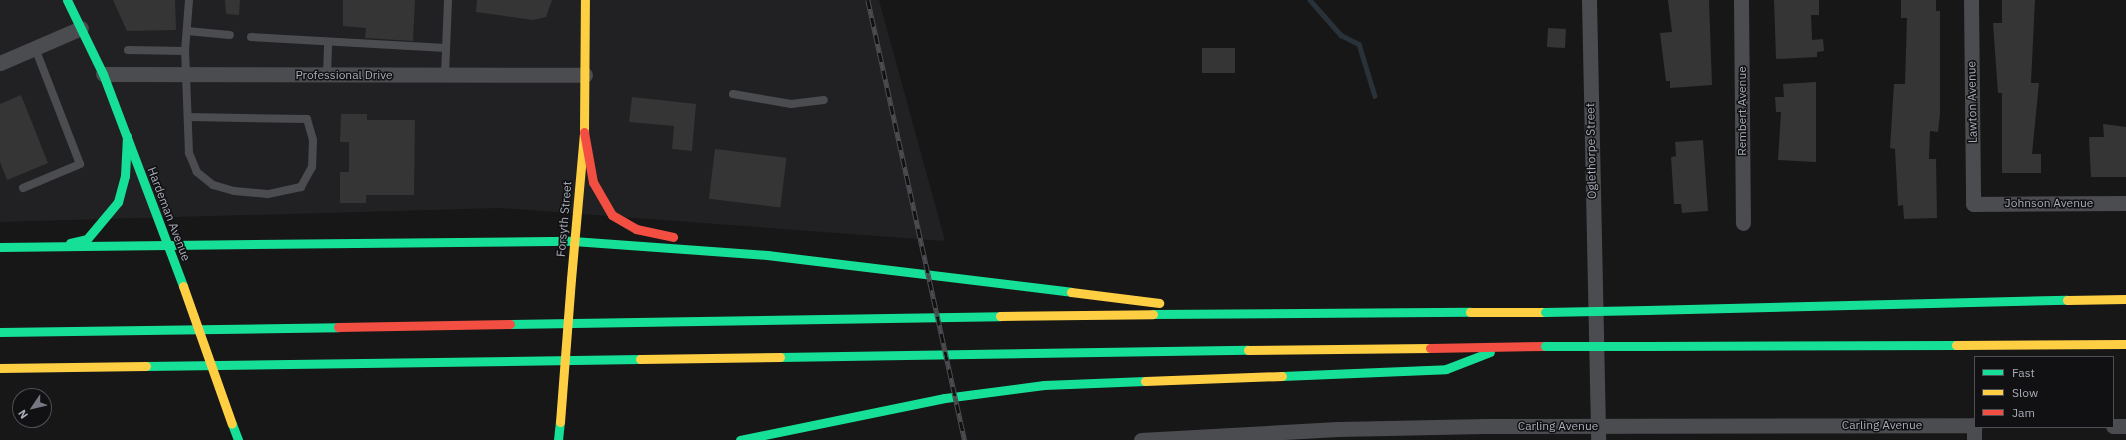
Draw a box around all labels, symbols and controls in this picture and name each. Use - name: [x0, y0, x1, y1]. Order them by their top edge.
- street label: Lawton Avenue: [1964, 61, 1980, 143]
- street label: Rembert Avenue: [1735, 66, 1749, 156]
- street label: Professional Drive: [295, 68, 393, 82]
- street label: Oglethorpe Street: [1583, 103, 1599, 199]
- street label: Hardeman Avenue: [144, 165, 194, 263]
- street label: Forsyth Street: [554, 181, 574, 257]
- street label: Johnson Avenue: [2005, 196, 2093, 210]
- legend: [1974, 356, 2114, 428]
- text: Fast: [2012, 365, 2035, 380]
- text: Slow: [2012, 385, 2038, 400]
- north arrow: [12, 388, 52, 428]
- text: Jam: [2012, 405, 2035, 420]
- text: N: [15, 407, 31, 422]
- street label: Carling Avenue: [1842, 418, 1922, 432]
- street label: Carling Avenue: [1518, 419, 1598, 433]

